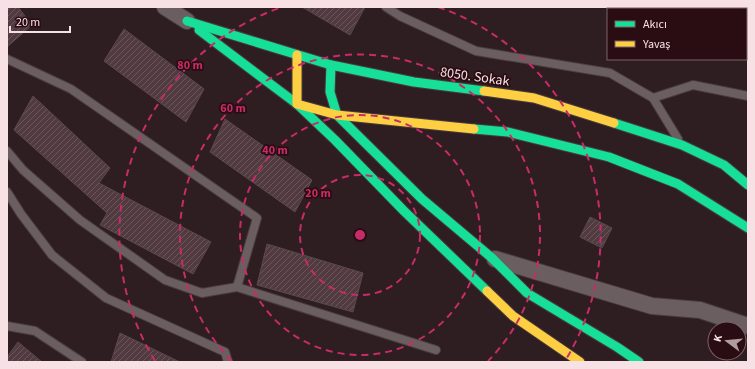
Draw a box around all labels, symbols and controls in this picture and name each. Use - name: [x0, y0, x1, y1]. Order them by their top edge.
- scale bar: [10, 8, 70, 34]
- legend: [607, 8, 747, 60]
- text: 20 m: [16, 14, 40, 31]
- text: Akıcı: [643, 16, 667, 33]
- text: Yavaş: [642, 36, 670, 53]
- text: 80 m: [177, 57, 203, 74]
- street label: 8050. Sokak: [439, 62, 511, 92]
- text: 60 m: [220, 100, 246, 117]
- text: 40 m: [262, 142, 288, 159]
- text: 20 m: [305, 185, 331, 202]
- centre of rings: [353, 228, 367, 242]
- north arrow: [707, 321, 747, 361]
- text: K: [710, 333, 726, 344]

